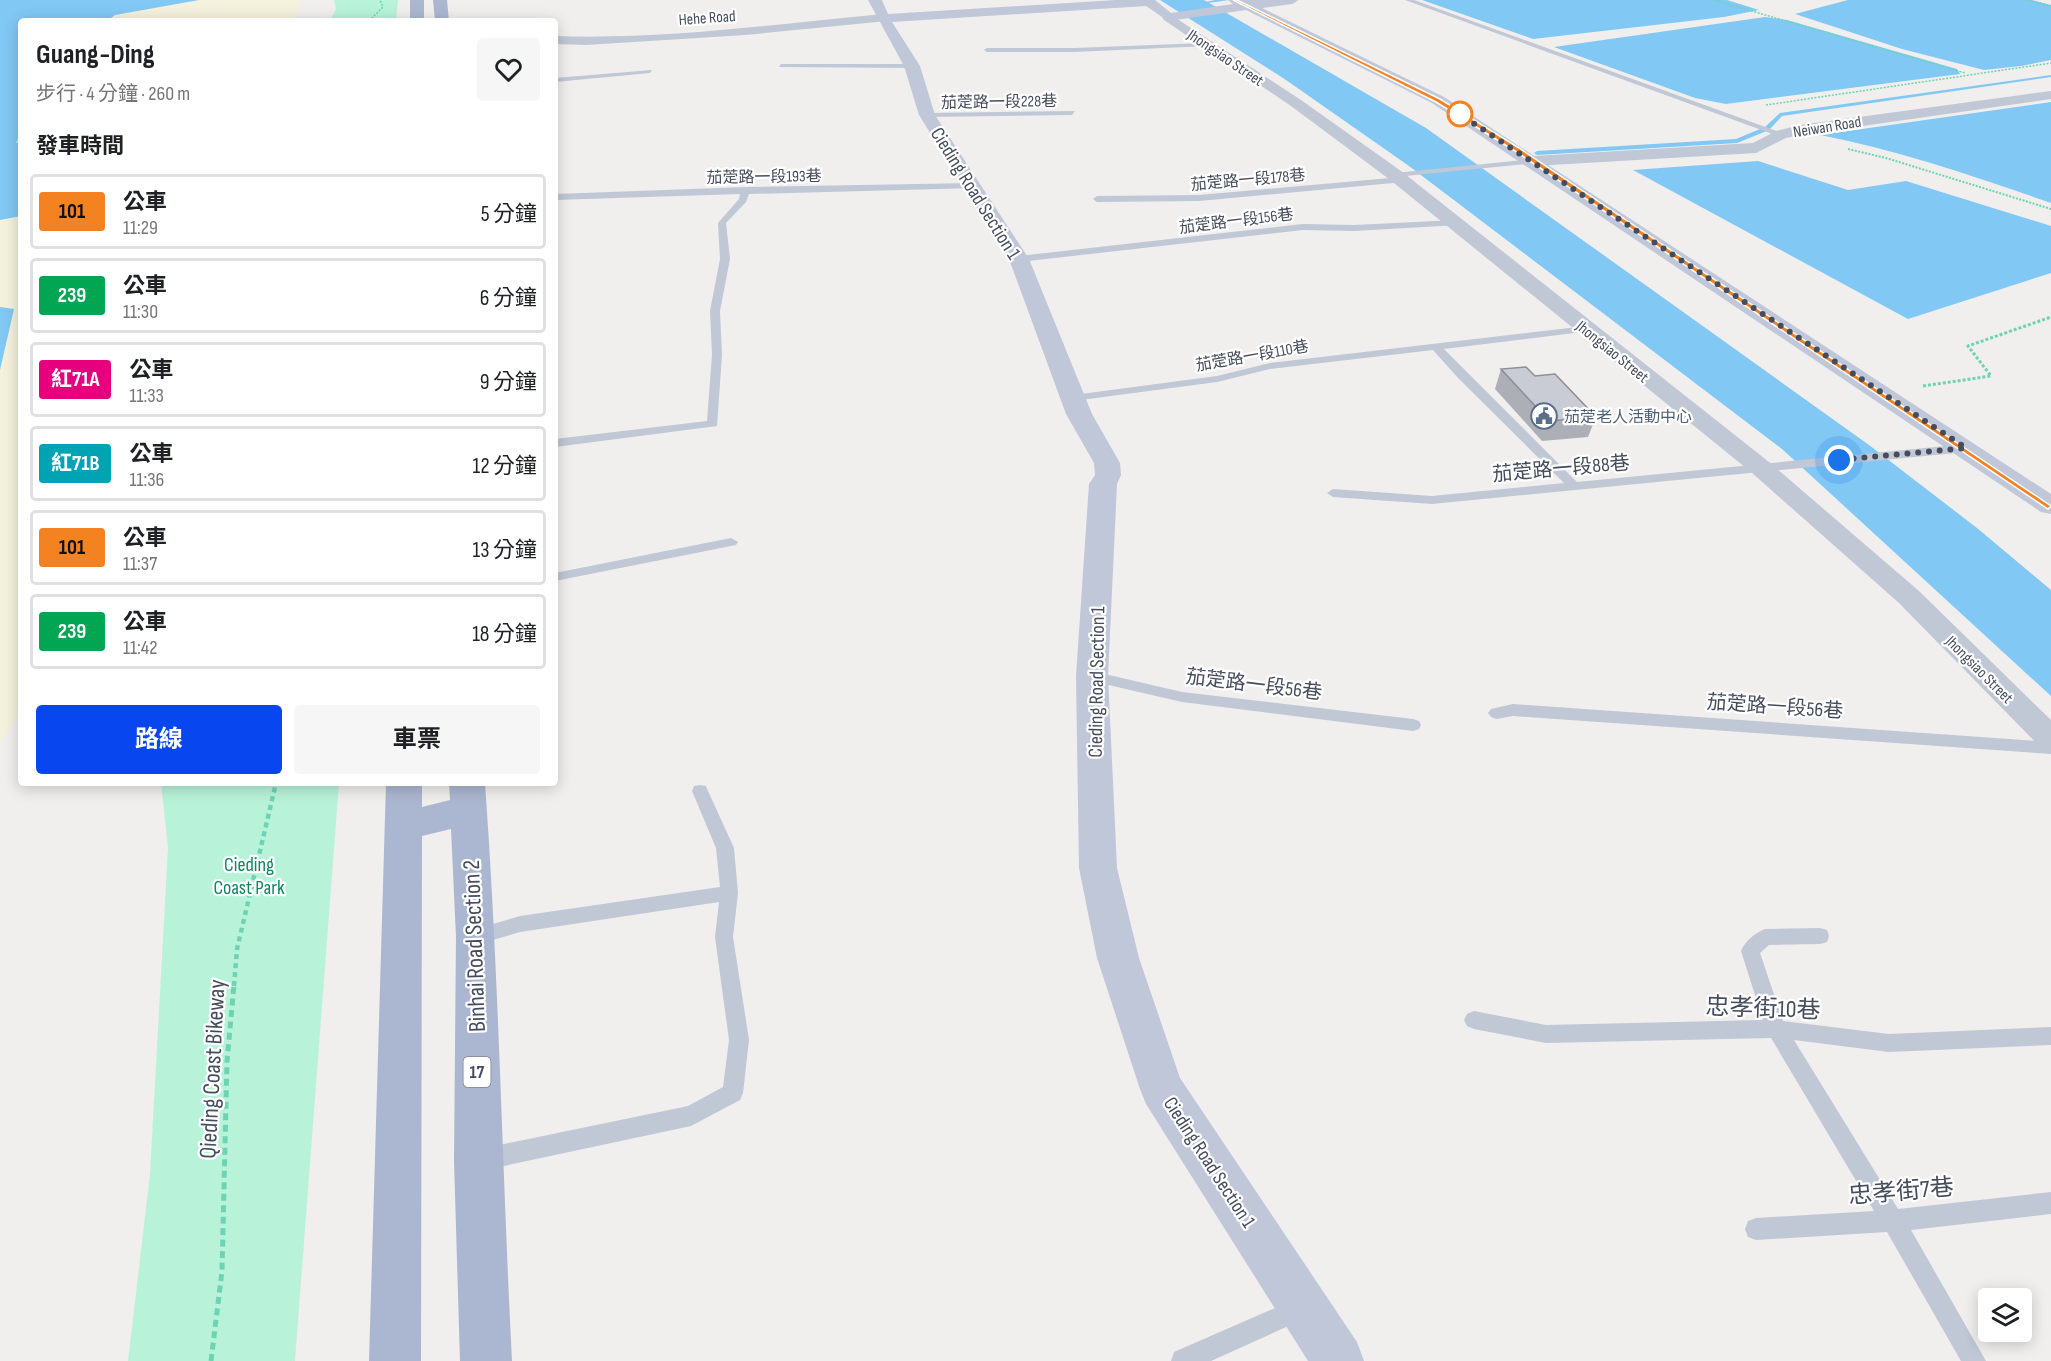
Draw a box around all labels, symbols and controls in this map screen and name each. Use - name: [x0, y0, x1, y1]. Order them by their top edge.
- street label: Hehe Road: [678, 7, 736, 30]
- street label: Jhongsiao Street: [1183, 25, 1267, 91]
- text: Guang-Ding: [36, 38, 155, 71]
- button: heart: [477, 38, 540, 101]
- text: 步行 · 4 分鐘 · 260 m: [36, 82, 190, 106]
- street label: 茄萣路一段228巷: [941, 92, 1057, 113]
- unlabelled marker: [1447, 101, 1473, 127]
- street label: Neiwan Road: [1792, 113, 1863, 142]
- street label: Cieding Road Section 1: [925, 123, 1025, 264]
- text: 發車時間: [36, 133, 124, 160]
- street label: 茄萣路一段178巷: [1190, 166, 1306, 195]
- street label: 茄萣路一段193巷: [706, 167, 822, 188]
- text: 公車: [123, 189, 167, 216]
- text: 101: [59, 199, 85, 224]
- text: 5 分鐘: [481, 201, 537, 228]
- street label: 茄萣路一段156巷: [1178, 205, 1294, 238]
- text: 11:29: [123, 216, 158, 240]
- text: 公車: [123, 273, 167, 300]
- text: 239: [58, 283, 86, 308]
- text: 6 分鐘: [480, 285, 537, 312]
- text: 11:30: [123, 300, 158, 324]
- street label: Jhongsiao Street: [1571, 317, 1652, 387]
- street label: 茄萣路一段110巷: [1194, 337, 1310, 376]
- text: 公車: [129, 357, 173, 384]
- text: 紅71A: [51, 367, 99, 392]
- text: 9 分鐘: [480, 369, 537, 396]
- text: 11:33: [129, 384, 164, 408]
- public building icon: 茄萣老人活動中心: [1529, 401, 1559, 431]
- place label: 茄萣老人活動中心: [1564, 408, 1692, 427]
- text: 公車: [129, 441, 173, 468]
- your location: [1824, 445, 1854, 475]
- text: 紅71B: [51, 451, 99, 476]
- street label: 茄萣路一段88巷: [1492, 451, 1631, 487]
- text: 12 分鐘: [472, 453, 537, 480]
- text: 11:36: [129, 468, 164, 492]
- text: 公車: [123, 525, 167, 552]
- text: 101: [59, 535, 85, 560]
- text: 13 分鐘: [473, 537, 537, 564]
- text: 11:37: [123, 552, 157, 576]
- street label: Cieding Road Section 1: [1084, 606, 1110, 758]
- text: 公車: [123, 609, 167, 636]
- text: 239: [58, 619, 86, 644]
- text: 18 分鐘: [472, 621, 537, 648]
- street label: Jhongsiao Street: [1940, 632, 2017, 708]
- text: 11:42: [123, 636, 157, 660]
- street label: 茄萣路一段56巷: [1185, 665, 1323, 705]
- street label: 茄萣路一段56巷: [1706, 690, 1844, 724]
- button: 路線: [36, 705, 282, 774]
- button: 車票: [294, 705, 540, 774]
- park label: Cieding Coast Park: [213, 853, 285, 900]
- street label: Binhai Road Section 2: [457, 859, 492, 1032]
- street label: Qieding Coast Bikeway: [193, 979, 232, 1159]
- street label: 忠孝街10巷: [1705, 992, 1821, 1025]
- road number: 17: [464, 1057, 490, 1087]
- street label: Cieding Road Section 1: [1158, 1093, 1260, 1232]
- street label: 忠孝街7巷: [1847, 1172, 1955, 1211]
- map controls: [1978, 1288, 2032, 1342]
- button: layers: [1978, 1288, 2032, 1342]

